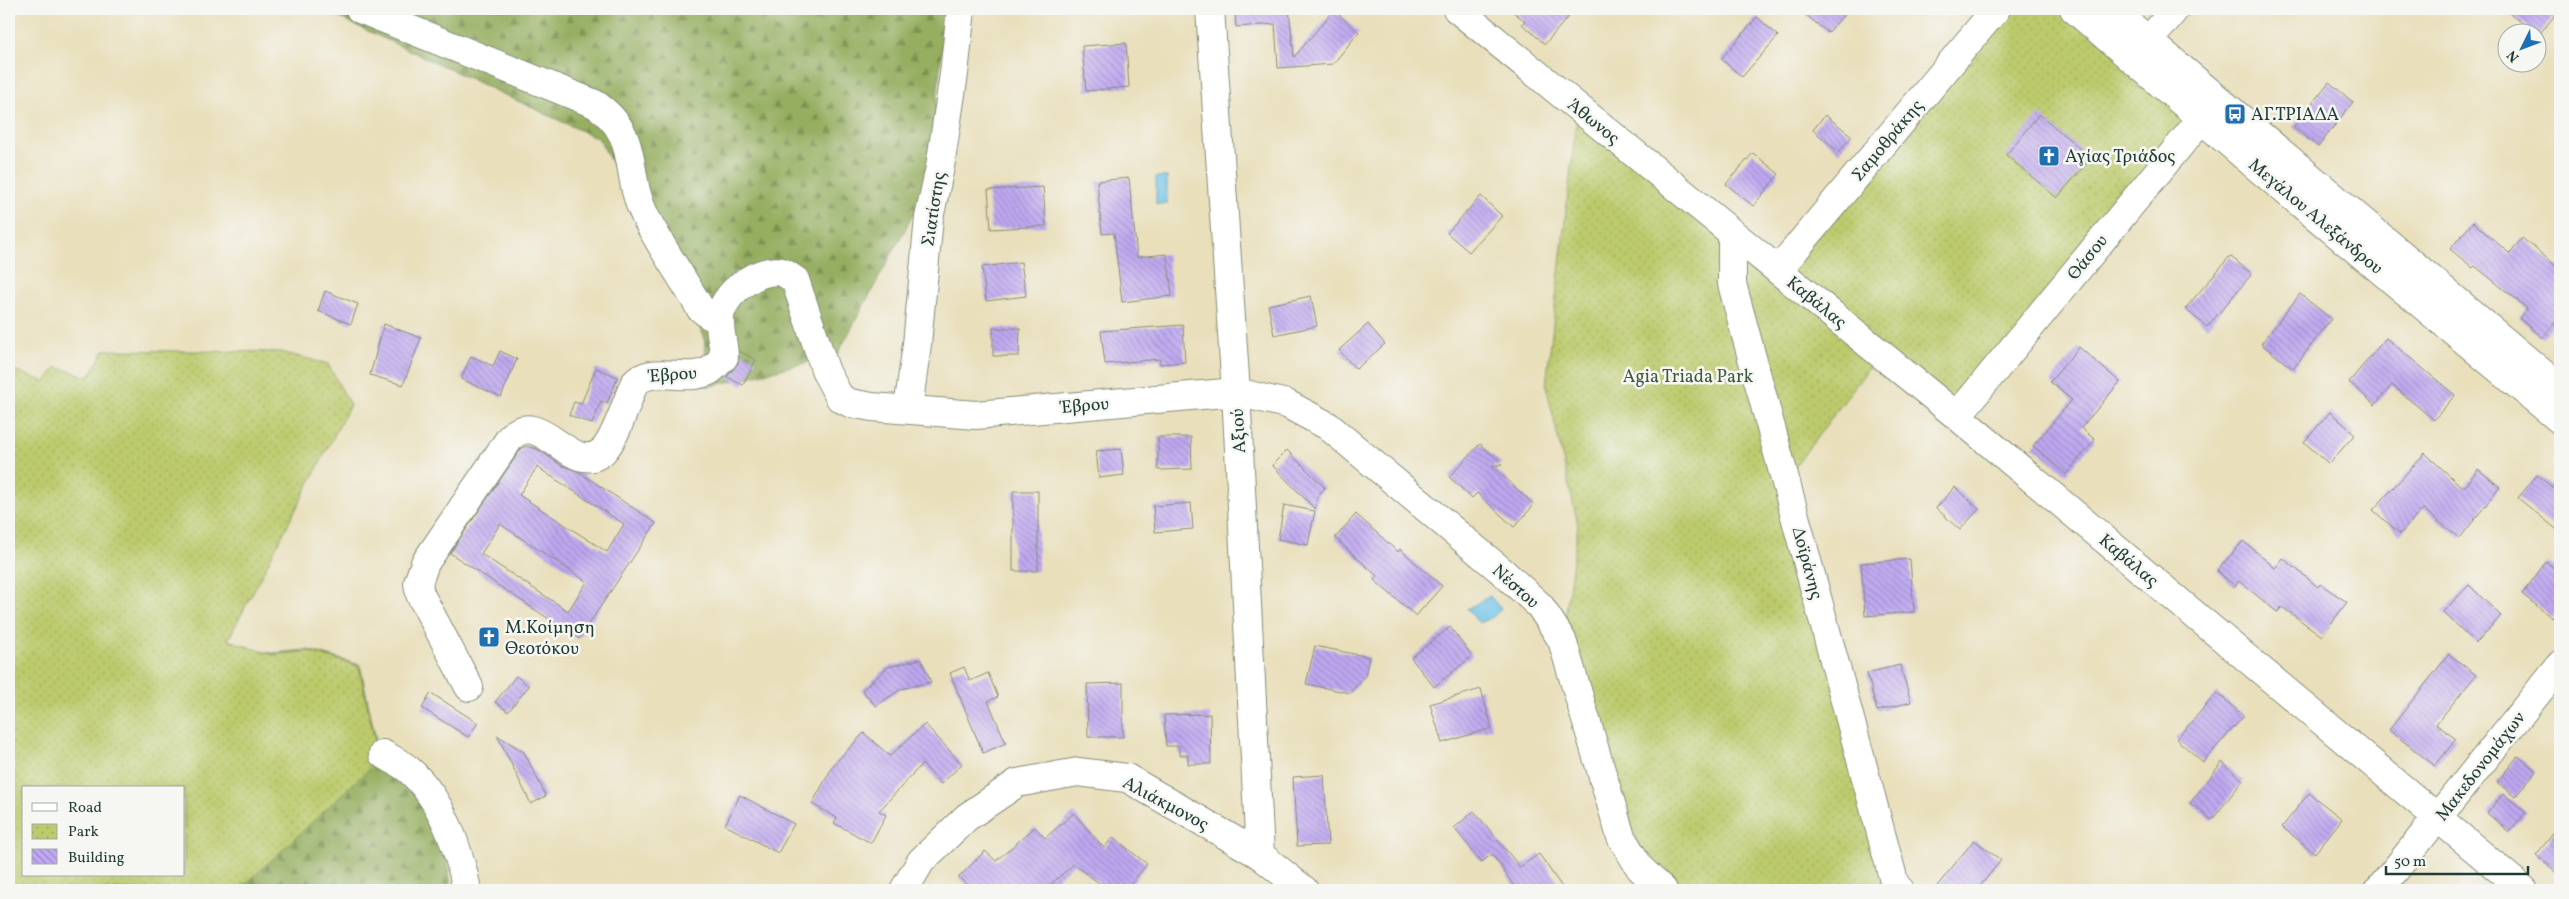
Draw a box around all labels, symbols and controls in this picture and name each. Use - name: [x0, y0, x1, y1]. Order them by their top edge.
- north arrow: [2496, 22, 2546, 72]
- text: N: [2503, 46, 2524, 66]
- street label: Άθωνος: [1562, 93, 1625, 151]
- street label: Σαμοθράκης: [1846, 95, 1930, 187]
- bus stop icon: ΑΓ.ΤΡΙΑΔΑ: [2223, 102, 2247, 126]
- place label: ΑΓ.ΤΡΙΑΔΑ: [2251, 103, 2340, 128]
- church icon: Αγίας Τριάδος: [2037, 144, 2061, 168]
- place label: Αγίας Τριάδος: [2065, 145, 2175, 170]
- street label: Μεγάλου Αλεξάνδρου: [2242, 153, 2388, 281]
- street label: Σιατίστης: [916, 170, 953, 248]
- street label: Θάσου: [2062, 230, 2114, 286]
- street label: Καβάλας: [1781, 271, 1852, 335]
- street label: Έβρου: [646, 361, 698, 390]
- park label: Agia Triada Park: [1623, 365, 1753, 390]
- street label: Έβρου: [1058, 392, 1110, 421]
- street label: Αξιού: [1226, 408, 1253, 454]
- street label: Δοϊράνης: [1785, 524, 1828, 602]
- street label: Καβάλας: [2093, 529, 2163, 594]
- street label: Νέστου: [1486, 559, 1544, 615]
- place label: Μ.Κοίμηση Θεοτόκου: [505, 616, 595, 662]
- church icon: Μ.Κοίμηση Θεοτόκου: [477, 625, 501, 649]
- street label: Μακεδονομάχων: [2430, 707, 2532, 827]
- street label: Αλιάκμονος: [1118, 771, 1213, 838]
- legend: [22, 786, 185, 876]
- text: Road: [68, 798, 102, 819]
- text: Park: [68, 822, 99, 843]
- scale bar: [2386, 844, 2529, 876]
- text: Building: [68, 848, 125, 869]
- text: 50 m: [2394, 852, 2426, 873]

